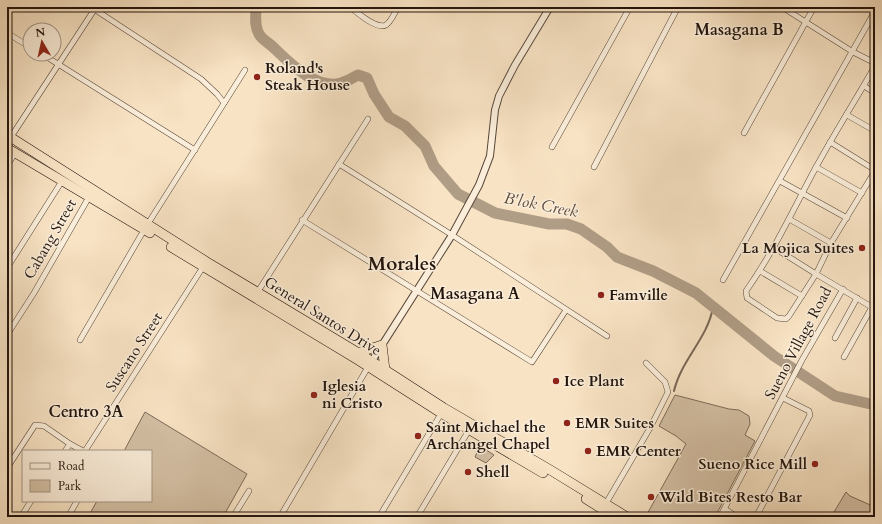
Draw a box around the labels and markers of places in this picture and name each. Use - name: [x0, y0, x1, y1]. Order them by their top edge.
- place label: Roland's Steak House: [265, 58, 350, 95]
- marker: Roland's Steak House: [252, 72, 262, 82]
- place label: La Mojica Suites: [742, 238, 854, 258]
- marker: La Mojica Suites: [857, 243, 867, 253]
- place label: Famville: [609, 285, 668, 305]
- marker: Famville: [596, 290, 606, 300]
- place label: Ice Plant: [564, 371, 625, 391]
- place label: Iglesia ni Cristo: [322, 376, 383, 413]
- marker: Ice Plant: [551, 376, 561, 386]
- marker: Iglesia ni Cristo: [309, 390, 319, 400]
- place label: EMR Suites: [575, 413, 654, 433]
- place label: Saint Michael the Archangel Chapel: [426, 417, 550, 454]
- marker: EMR Suites: [562, 418, 572, 428]
- marker: Saint Michael the Archangel Chapel: [413, 431, 423, 441]
- place label: EMR Center: [596, 441, 682, 461]
- marker: EMR Center: [583, 446, 593, 456]
- place label: Sueno Rice Mill: [699, 454, 808, 474]
- marker: Sueno Rice Mill: [810, 459, 820, 469]
- place label: Shell: [476, 462, 510, 482]
- marker: Shell: [463, 467, 473, 477]
- place label: Wild Bites Resto Bar: [658, 487, 803, 507]
- marker: Wild Bites Resto Bar: [646, 492, 656, 502]

